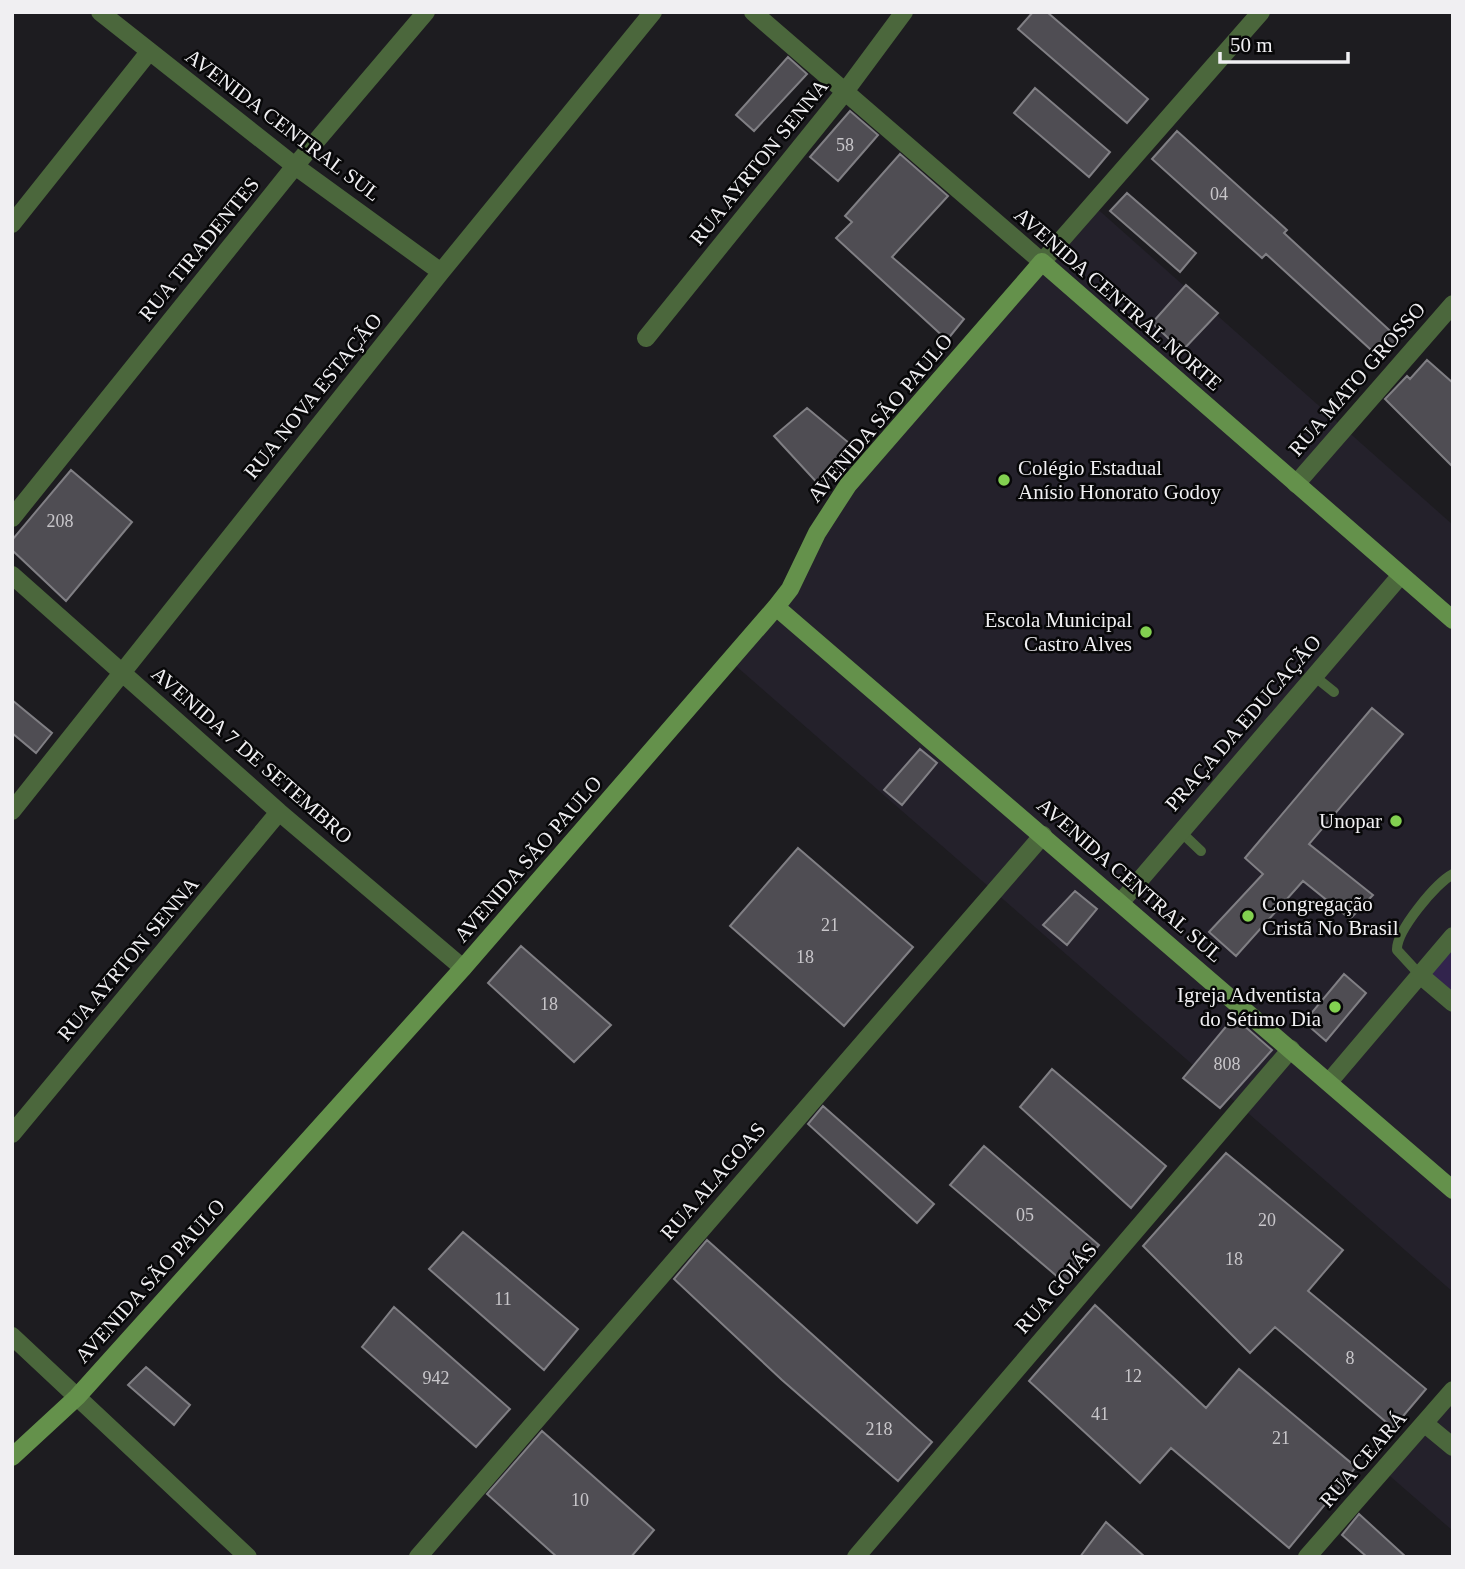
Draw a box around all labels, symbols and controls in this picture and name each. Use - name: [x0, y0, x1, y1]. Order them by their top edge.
- scale bar: [1220, 21, 1348, 65]
- text: 50 m: [1230, 33, 1273, 57]
- street label: AVENIDA CENTRAL SUL: [181, 44, 385, 206]
- street label: RUA AYRTON SENNA: [685, 74, 834, 250]
- house number: 58: [836, 135, 854, 155]
- street label: RUA TIRADENTES: [134, 172, 264, 326]
- house number: 04: [1210, 184, 1228, 204]
- street label: AVENIDA CENTRAL NORTE: [1009, 202, 1227, 396]
- street label: RUA MATO GROSSO: [1284, 297, 1430, 461]
- street label: RUA NOVA ESTAÇÃO: [239, 309, 387, 483]
- street label: AVENIDA SÃO PAULO: [803, 329, 957, 507]
- place label: Colégio Estadual Anísio Honorato Godoy: [1018, 456, 1221, 504]
- marker: Colégio Estadual Anísio Honorato Godoy: [996, 472, 1012, 488]
- house number: 208: [47, 511, 74, 531]
- place label: Escola Municipal Castro Alves: [984, 608, 1132, 656]
- marker: Escola Municipal Castro Alves: [1138, 624, 1154, 640]
- street label: PRAÇA DA EDUCAÇÃO: [1160, 630, 1326, 816]
- street label: AVENIDA 7 DE SETEMBRO: [147, 661, 357, 849]
- street label: AVENIDA SÃO PAULO: [449, 771, 607, 947]
- street label: AVENIDA CENTRAL SUL: [1032, 793, 1228, 967]
- place label: Unopar: [1319, 809, 1382, 833]
- marker: Unopar: [1388, 813, 1404, 829]
- street label: RUA AYRTON SENNA: [52, 872, 204, 1046]
- place label: Congregação Cristã No Brasil: [1262, 892, 1399, 940]
- marker: Congregação Cristã No Brasil: [1240, 908, 1256, 924]
- house number: 21: [821, 915, 839, 935]
- house number: 18: [796, 947, 814, 967]
- place label: Igreja Adventista do Sétimo Dia: [1177, 983, 1322, 1031]
- house number: 18: [540, 994, 558, 1014]
- marker: Igreja Adventista do Sétimo Dia: [1327, 999, 1343, 1015]
- house number: 808: [1214, 1054, 1241, 1074]
- street label: RUA ALAGOAS: [656, 1117, 770, 1245]
- street label: AVENIDA SÃO PAULO: [70, 1194, 230, 1368]
- house number: 05: [1016, 1205, 1034, 1225]
- house number: 20: [1258, 1210, 1276, 1230]
- street label: RUA GOIÁS: [1010, 1238, 1102, 1338]
- house number: 18: [1225, 1249, 1243, 1269]
- house number: 11: [494, 1289, 512, 1309]
- house number: 8: [1346, 1348, 1355, 1368]
- house number: 12: [1124, 1366, 1142, 1386]
- house number: 942: [423, 1368, 450, 1388]
- house number: 41: [1091, 1404, 1109, 1424]
- street label: RUA CEARÁ: [1315, 1405, 1412, 1512]
- house number: 218: [866, 1419, 893, 1439]
- house number: 21: [1272, 1428, 1290, 1448]
- house number: 10: [571, 1490, 589, 1510]

